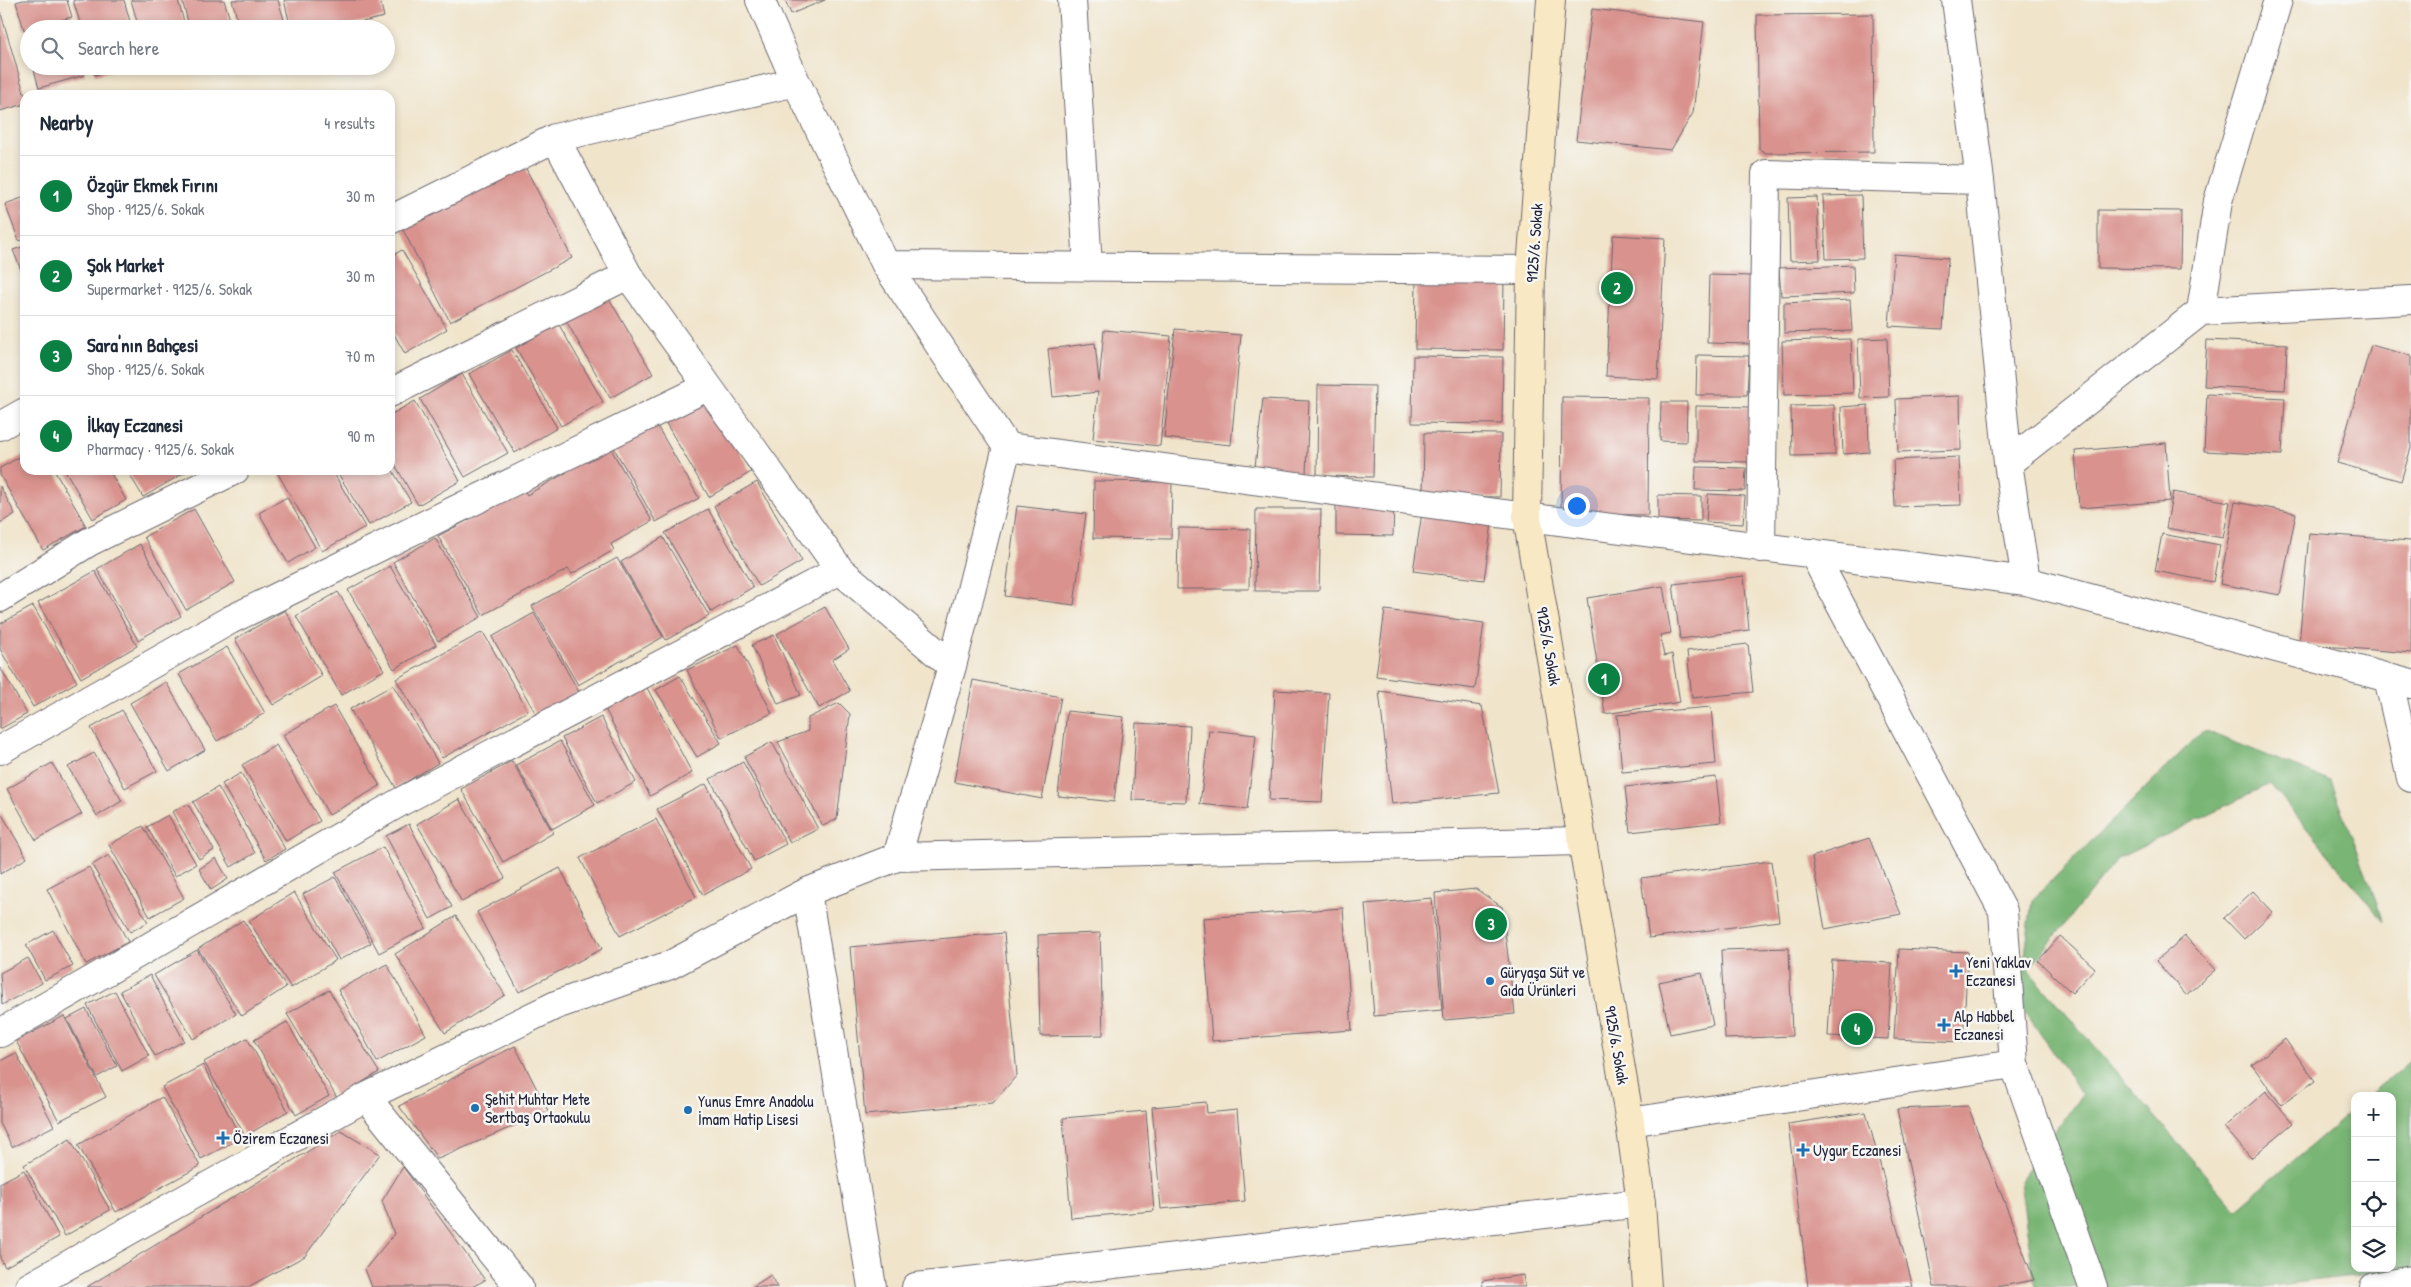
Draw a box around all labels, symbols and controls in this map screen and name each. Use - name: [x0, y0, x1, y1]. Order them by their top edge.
- search box: [20, 20, 395, 75]
- icon: search: [38, 34, 66, 62]
- text: Search here: [78, 35, 159, 61]
- text: Nearby: [40, 108, 93, 137]
- text: 4 results: [324, 112, 375, 134]
- text: Özgür Ekmek Fırını: [87, 172, 218, 198]
- text: 1: [53, 185, 59, 207]
- text: 30 m: [346, 185, 375, 207]
- text: Shop · 9125/6. Sokak: [87, 198, 204, 220]
- street label: 9125/6. Sokak: [1520, 202, 1548, 283]
- text: Şok Market: [87, 252, 164, 278]
- text: 2: [52, 265, 60, 287]
- text: 30 m: [346, 265, 375, 287]
- pin: 2: [1601, 269, 1633, 307]
- text: Supermarket · 9125/6. Sokak: [87, 278, 252, 300]
- text: Sara'nın Bahçesi: [87, 332, 198, 358]
- text: 3: [52, 345, 60, 367]
- text: 70 m: [345, 345, 375, 367]
- text: Shop · 9125/6. Sokak: [87, 358, 204, 380]
- text: İlkay Eczanesi: [87, 412, 183, 438]
- text: 4: [53, 425, 59, 447]
- text: 90 m: [347, 425, 375, 447]
- text: Pharmacy · 9125/6. Sokak: [87, 438, 234, 460]
- your location: [1564, 493, 1590, 519]
- street label: 9125/6. Sokak: [1531, 605, 1567, 687]
- pin: 1: [1588, 660, 1620, 698]
- pin: 3: [1475, 905, 1507, 943]
- place label: Yeni Yaklav Eczanesi: [1966, 951, 2031, 991]
- place label: Güryaşa Süt ve Gıda Ürünleri: [1500, 961, 1586, 1001]
- marker: Yeni Yaklav Eczanesi: [1950, 965, 1962, 977]
- marker: Güryaşa Süt ve Gıda Ürünleri: [1484, 975, 1496, 987]
- street label: 9125/6. Sokak: [1599, 1004, 1635, 1086]
- place label: Alp Habbel Eczanesi: [1954, 1005, 2015, 1045]
- pin: 4: [1841, 1010, 1873, 1048]
- marker: Alp Habbel Eczanesi: [1938, 1019, 1950, 1031]
- place label: Şehit Muhtar Mete Sertbaş Ortaokulu: [485, 1088, 591, 1128]
- place label: Yunus Emre Anadolu İmam Hatip Lisesi: [698, 1090, 814, 1130]
- map controls: [2351, 1092, 2396, 1272]
- button: +: [2351, 1092, 2396, 1137]
- marker: Şehit Muhtar Mete Sertbaş Ortaokulu: [469, 1102, 481, 1114]
- marker: Yunus Emre Anadolu İmam Hatip Lisesi: [682, 1104, 694, 1116]
- place label: Özirem Eczanesi: [233, 1127, 329, 1149]
- marker: Özirem Eczanesi: [217, 1132, 229, 1144]
- button: −: [2351, 1137, 2396, 1182]
- place label: Uygur Eczanesi: [1813, 1139, 1902, 1161]
- marker: Uygur Eczanesi: [1797, 1144, 1809, 1156]
- button: locate: [2351, 1182, 2396, 1227]
- button: layers: [2351, 1227, 2396, 1272]

